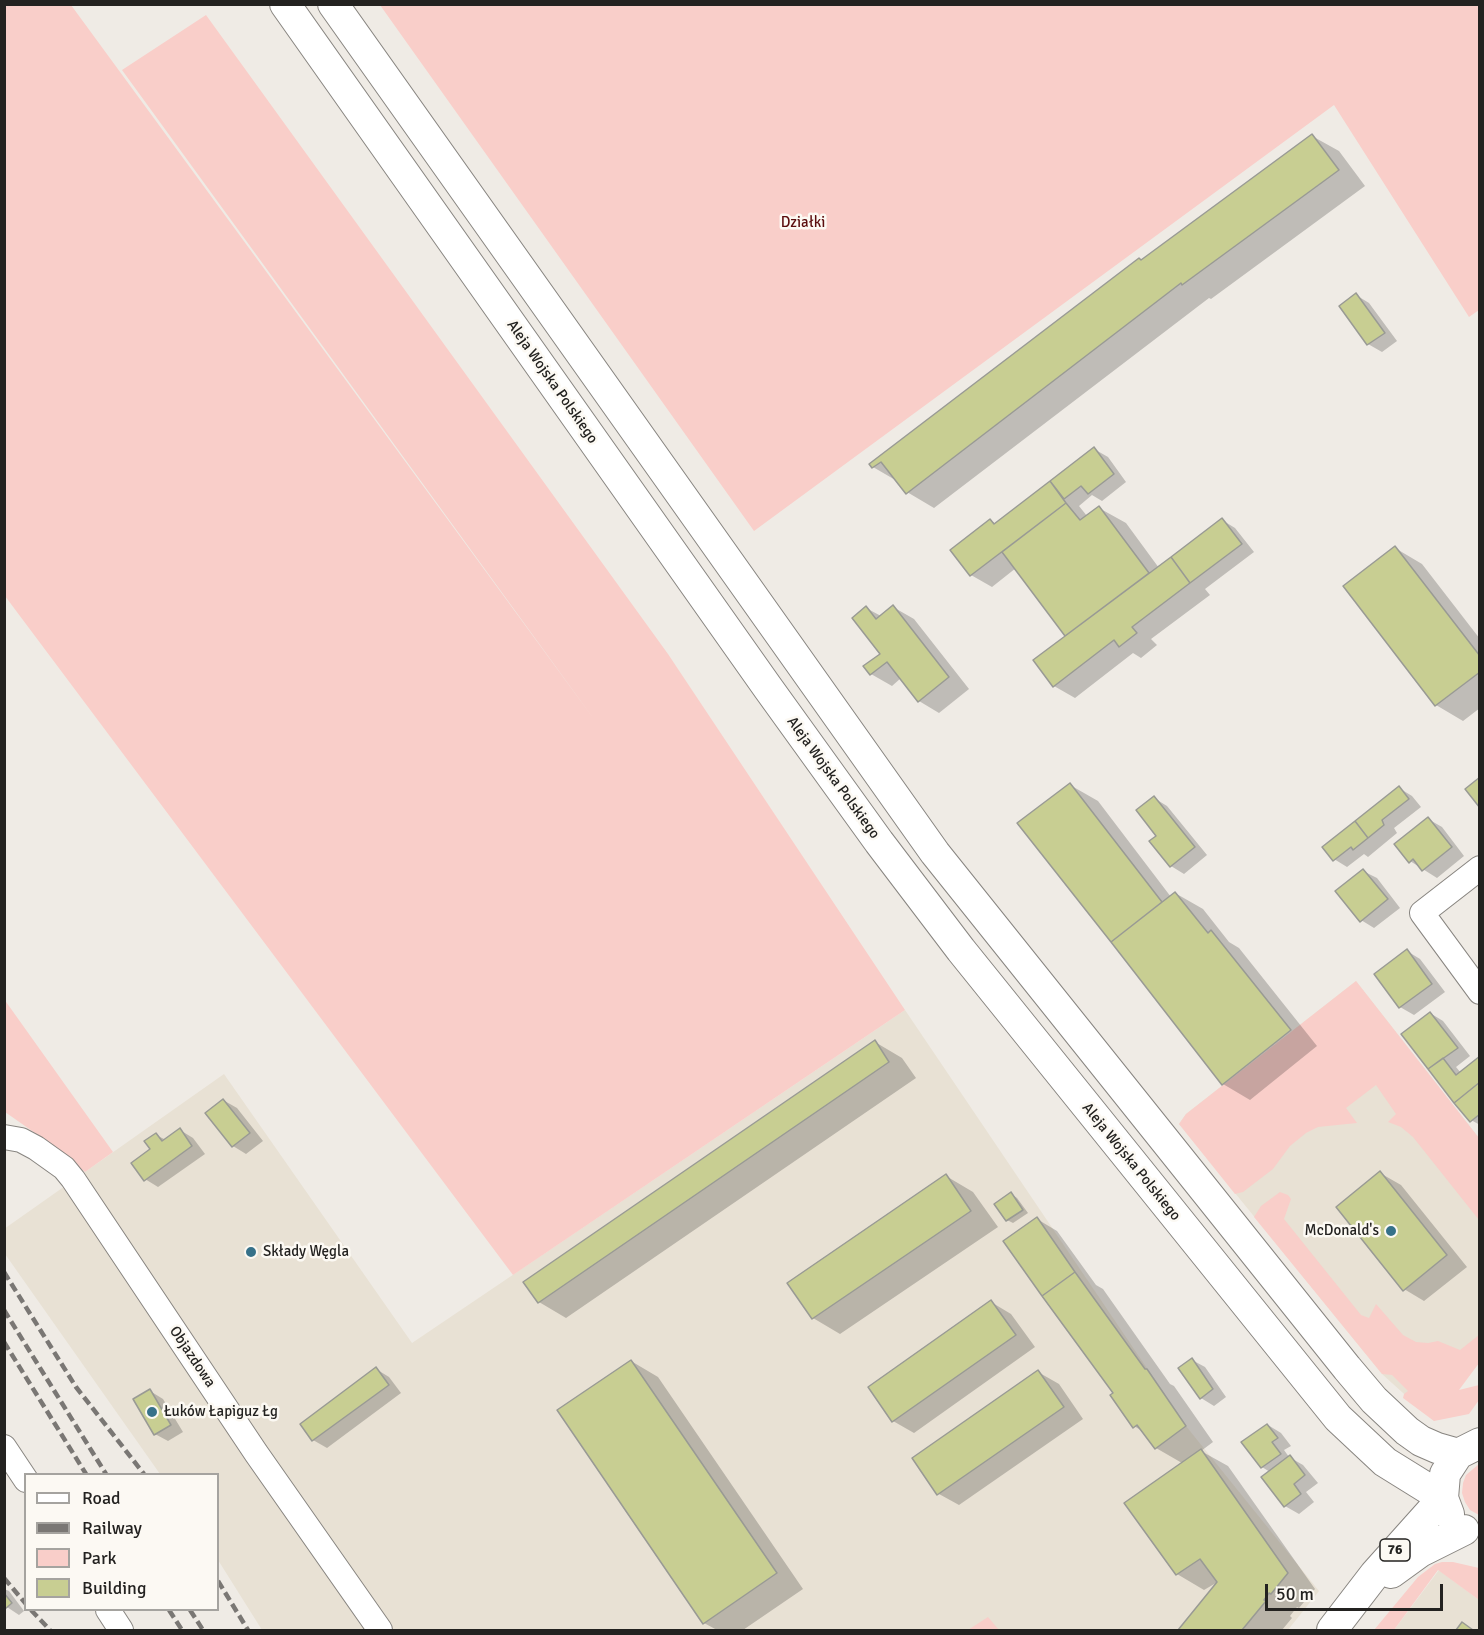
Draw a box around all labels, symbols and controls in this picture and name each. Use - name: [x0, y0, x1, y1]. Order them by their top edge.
- park label: Działki: [781, 214, 825, 232]
- street label: Aleja Wojska Polskiego: [503, 317, 601, 447]
- street label: Aleja Wojska Polskiego: [783, 713, 883, 843]
- street label: Aleja Wojska Polskiego: [1078, 1099, 1184, 1225]
- place label: McDonald's: [1305, 1222, 1379, 1240]
- marker: McDonald's: [1384, 1224, 1398, 1238]
- place label: Składy Węgla: [263, 1243, 349, 1261]
- marker: Składy Węgla: [244, 1245, 258, 1259]
- street label: Objazdowa: [165, 1323, 219, 1391]
- place label: Łuków Łapiguz Łg: [164, 1403, 278, 1421]
- marker: Łuków Łapiguz Łg: [145, 1405, 159, 1419]
- legend: [24, 1473, 219, 1611]
- text: Road: [82, 1487, 121, 1509]
- text: Railway: [82, 1517, 142, 1539]
- road number: 76: [1380, 1539, 1410, 1561]
- text: Park: [82, 1547, 117, 1569]
- scale bar: [1268, 1572, 1446, 1610]
- text: Building: [82, 1577, 146, 1599]
- text: 50 m: [1276, 1583, 1314, 1605]

